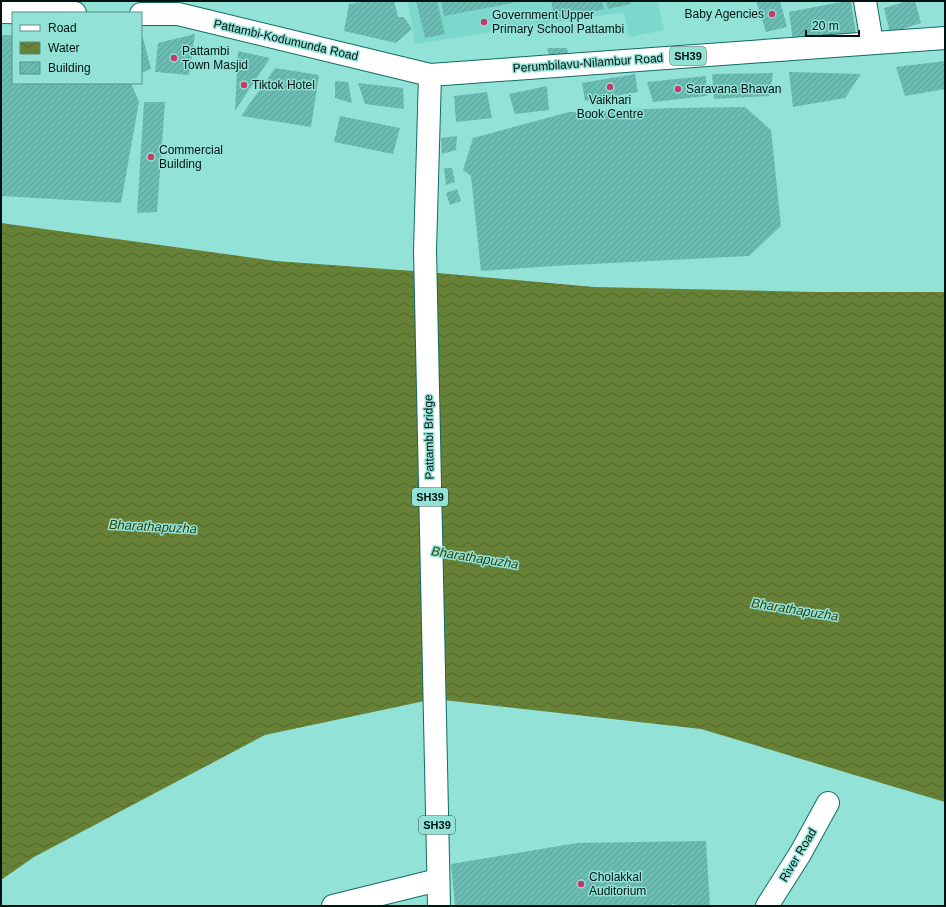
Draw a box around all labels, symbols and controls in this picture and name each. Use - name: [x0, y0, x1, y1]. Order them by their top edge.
- place label: Baby Agencies: [685, 7, 764, 21]
- place label: Government Upper Primary School Pattambi: [492, 8, 624, 36]
- marker: Baby Agencies: [767, 9, 777, 19]
- legend: [12, 12, 142, 84]
- scale bar: [806, 12, 859, 38]
- street label: Pattambi-Kodumunda Road: [212, 17, 360, 63]
- marker: Government Upper Primary School Pattambi: [479, 17, 489, 27]
- text: 20 m: [812, 19, 839, 33]
- text: Road: [48, 21, 77, 35]
- text: Water: [48, 41, 80, 55]
- place label: Pattambi Town Masjid: [182, 44, 248, 72]
- road number: SH39: [670, 47, 706, 65]
- street label: Perumbilavu-Nilambur Road: [512, 51, 664, 75]
- marker: Pattambi Town Masjid: [169, 53, 179, 63]
- text: Building: [48, 61, 91, 75]
- place label: Tiktok Hotel: [252, 78, 315, 92]
- marker: Tiktok Hotel: [239, 80, 249, 90]
- marker: Vaikhari Book Centre: [605, 82, 615, 92]
- place label: Saravana Bhavan: [686, 82, 781, 96]
- marker: Saravana Bhavan: [673, 84, 683, 94]
- place label: Vaikhari Book Centre: [577, 93, 644, 121]
- place label: Commercial Building: [159, 143, 223, 171]
- marker: Commercial Building: [146, 152, 156, 162]
- street label: Pattambi Bridge: [421, 394, 437, 480]
- road number: SH39: [412, 488, 448, 506]
- water label: Bharathapuzha: [109, 517, 197, 536]
- water label: Bharathapuzha: [430, 543, 520, 572]
- water label: Bharathapuzha: [750, 595, 840, 624]
- road number: SH39: [419, 816, 455, 834]
- street label: River Road: [777, 826, 819, 884]
- place label: Cholakkal Auditorium: [589, 870, 646, 898]
- marker: Cholakkal Auditorium: [576, 879, 586, 889]

